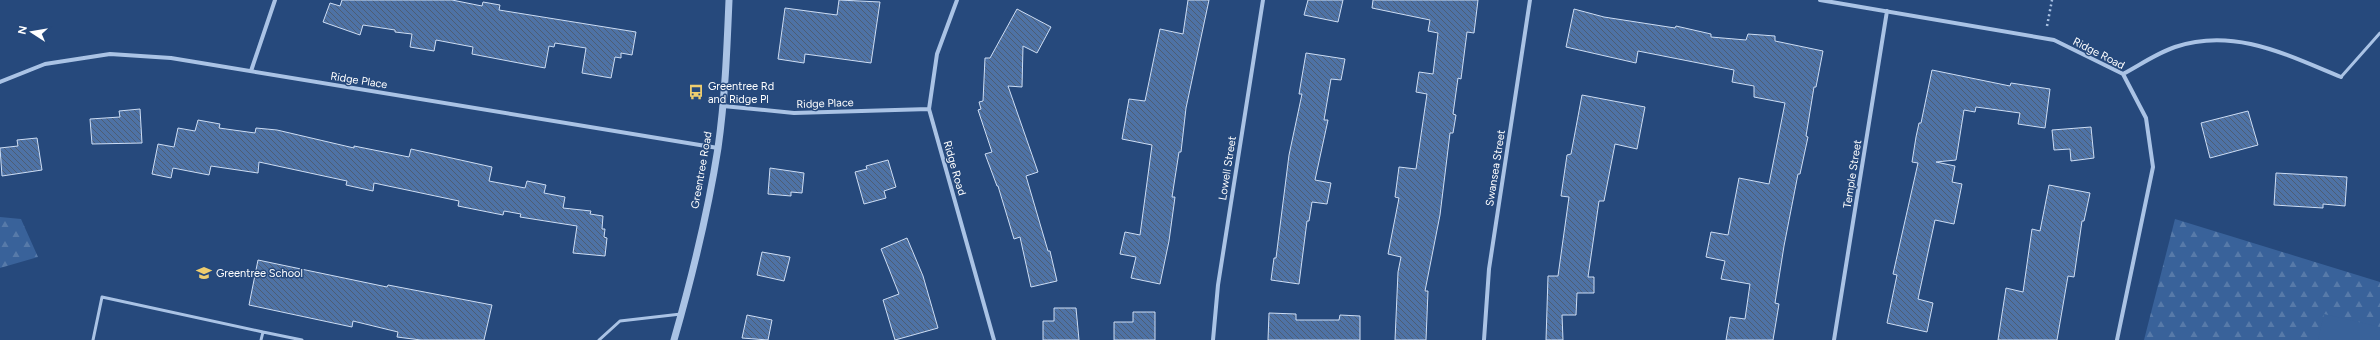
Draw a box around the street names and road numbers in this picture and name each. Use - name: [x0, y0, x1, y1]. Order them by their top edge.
- street label: Ridge Road: [2071, 35, 2127, 72]
- street label: Ridge Place: [330, 70, 388, 91]
- street label: Ridge Place: [796, 96, 854, 111]
- street label: Swansea Street: [1483, 129, 1508, 207]
- street label: Greentree Road: [688, 130, 715, 210]
- street label: Lowell Street: [1216, 135, 1239, 201]
- street label: Ridge Road: [940, 139, 969, 197]
- street label: Temple Street: [1841, 139, 1864, 209]

